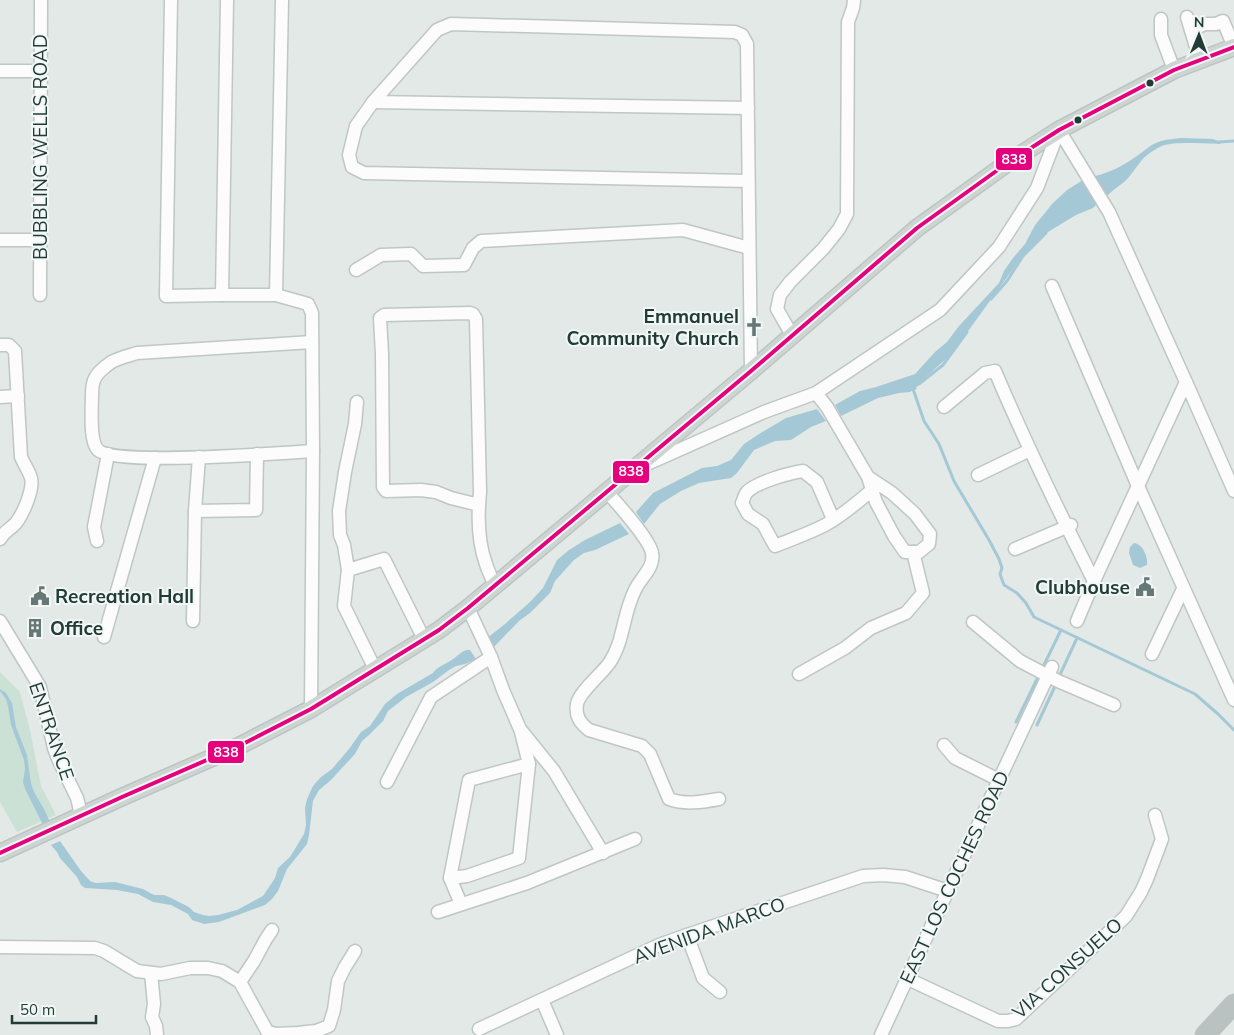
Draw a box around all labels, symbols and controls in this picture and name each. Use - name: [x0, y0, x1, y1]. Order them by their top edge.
- north arrow: [1174, 10, 1224, 60]
- text: N: [1194, 13, 1205, 31]
- street label: BUBBLING WELLS ROAD: [28, 34, 52, 260]
- unlabelled marker: [1145, 78, 1155, 88]
- unlabelled marker: [1073, 115, 1083, 125]
- line badge: 838: [995, 147, 1033, 171]
- text: 838: [1001, 150, 1027, 168]
- place label: Emmanuel Community Church: [566, 304, 739, 350]
- church icon: Emmanuel Community Church: [743, 316, 765, 338]
- line badge: 838: [612, 460, 650, 484]
- text: 838: [618, 462, 644, 480]
- place label: Clubhouse: [1035, 575, 1130, 599]
- public building icon: Clubhouse: [1134, 576, 1156, 598]
- place label: Recreation Hall: [55, 584, 194, 608]
- public building icon: Recreation Hall: [29, 585, 51, 607]
- place label: Office: [50, 616, 103, 640]
- building icon: Office: [24, 617, 46, 639]
- street label: ENTRANCE: [24, 679, 80, 783]
- line badge: 838: [207, 740, 245, 764]
- text: 838: [213, 743, 239, 761]
- street label: EAST LOS COCHES ROAD: [894, 767, 1014, 987]
- street label: AVENIDA MARCO: [630, 891, 788, 969]
- street label: VIA CONSUELO: [1007, 912, 1127, 1024]
- scale bar: [12, 992, 96, 1024]
- text: 50 m: [20, 1000, 55, 1019]

